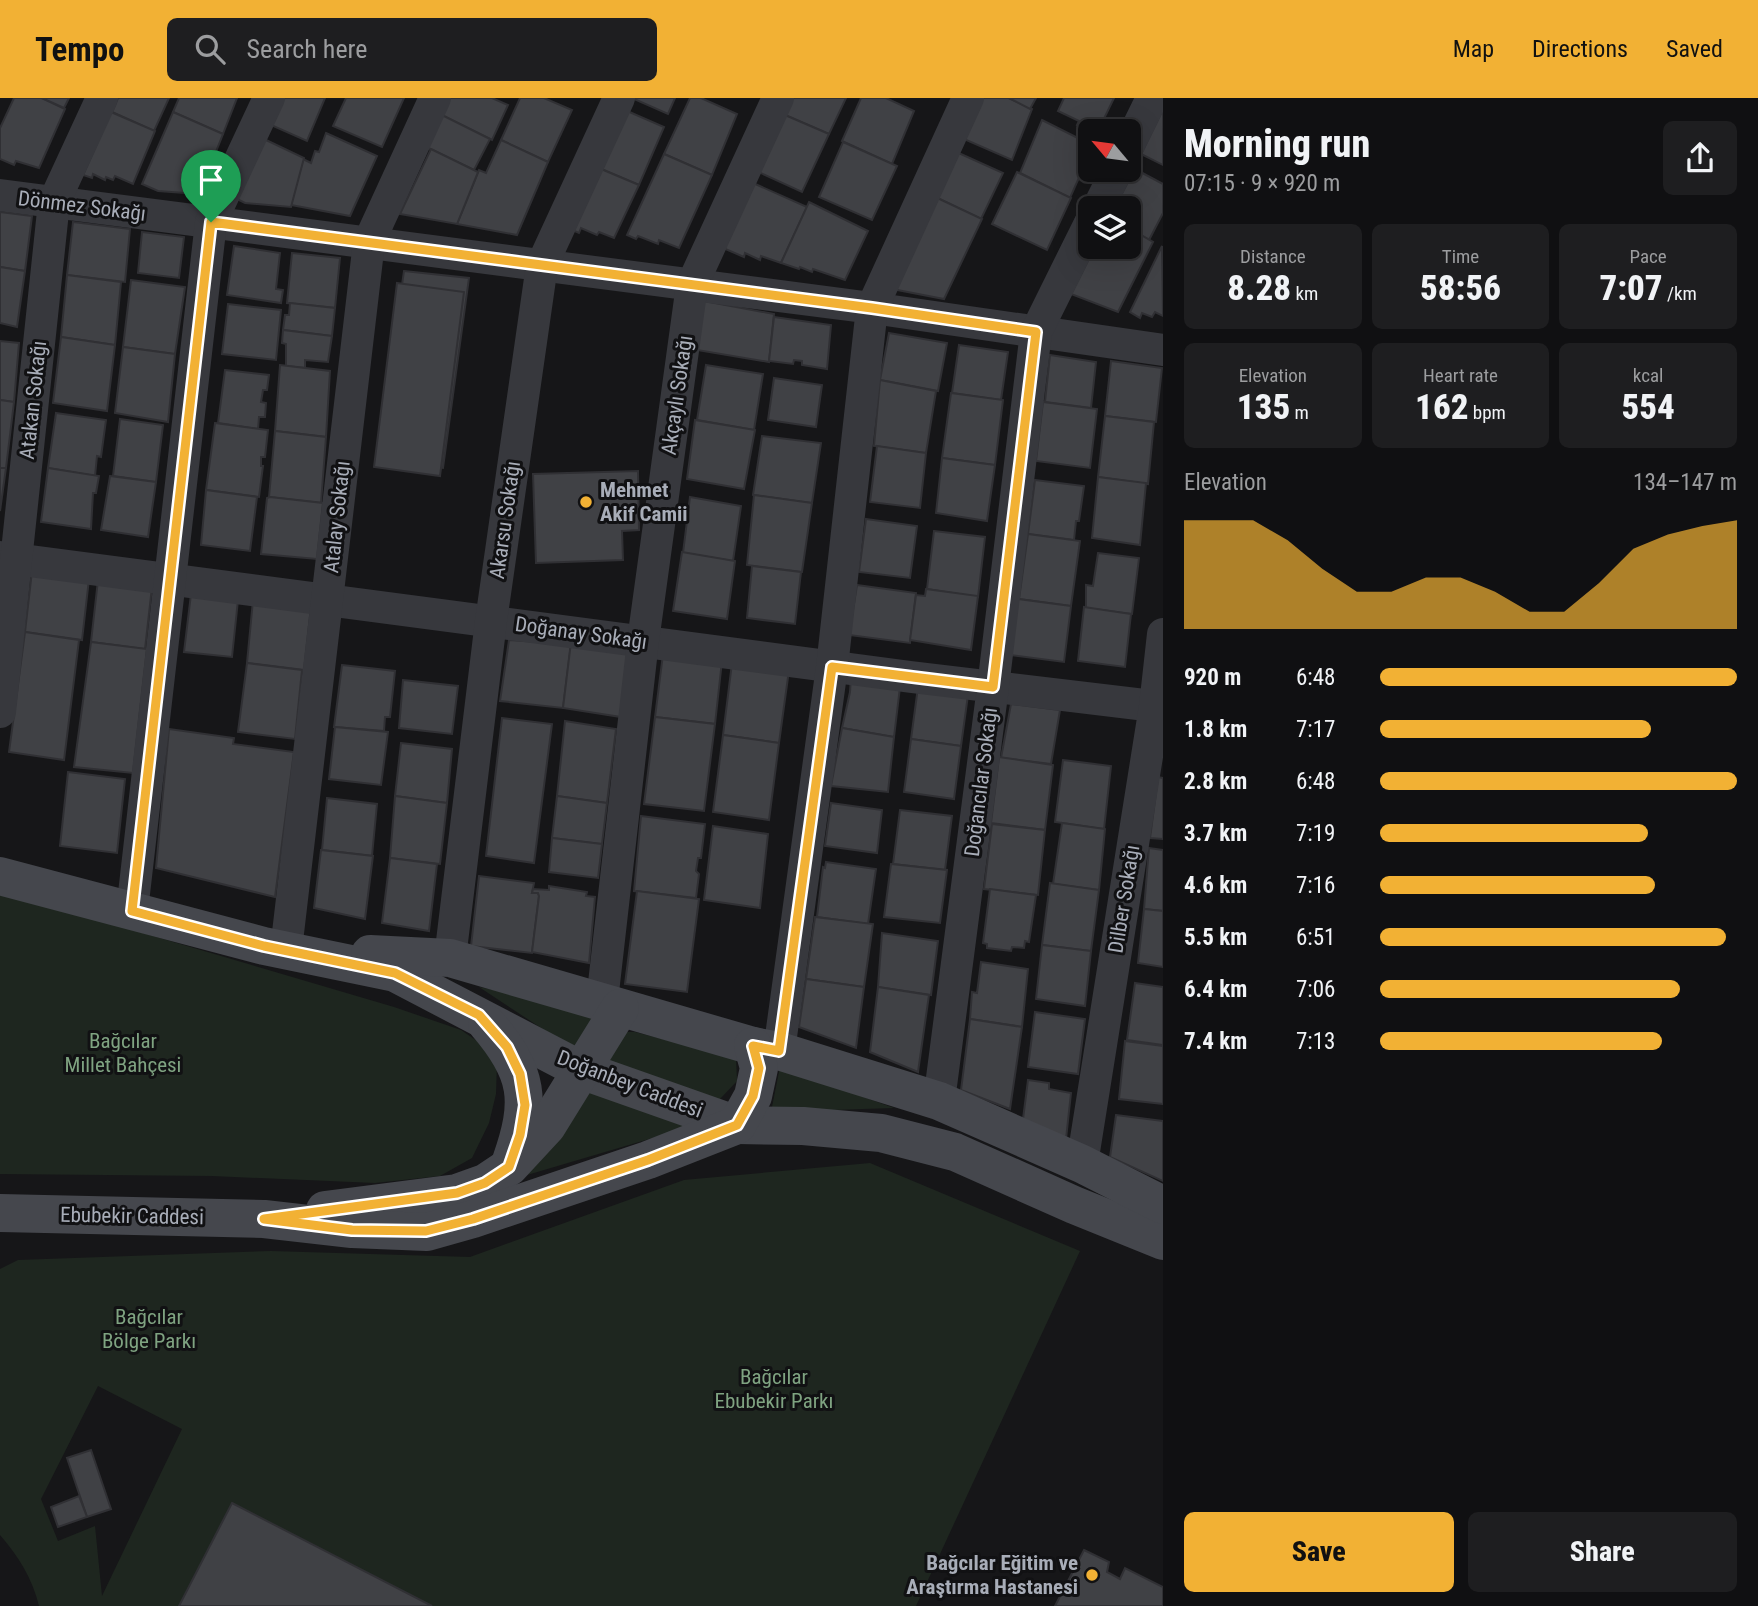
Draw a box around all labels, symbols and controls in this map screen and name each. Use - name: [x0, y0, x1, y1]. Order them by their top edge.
- search box: [167, 18, 657, 81]
- text: Tempo: [35, 30, 125, 69]
- icon: search: [191, 30, 229, 68]
- text: Search here: [247, 34, 367, 64]
- text: Map: [1453, 35, 1494, 63]
- text: Directions: [1532, 35, 1628, 63]
- text: Saved: [1666, 35, 1723, 63]
- north arrow: [1078, 119, 1141, 182]
- map controls: [1078, 119, 1141, 259]
- button: share: [1663, 121, 1737, 195]
- text: Morning run: [1184, 122, 1370, 166]
- pin: [181, 150, 241, 222]
- icon: arrive: [192, 161, 230, 199]
- text: 07:15 · 9 × 920 m: [1184, 170, 1340, 197]
- street label: Dönmez Sokağı: [17, 186, 147, 226]
- button: layers: [1078, 196, 1141, 259]
- text: Distance: [1240, 245, 1306, 268]
- text: Time: [1442, 245, 1479, 268]
- text: Pace: [1630, 245, 1667, 268]
- text: 8.28: [1227, 268, 1291, 309]
- text: 58:56: [1420, 268, 1501, 309]
- text: 7:07: [1599, 268, 1663, 309]
- text: km: [1291, 282, 1318, 305]
- text: /km: [1663, 282, 1697, 305]
- street label: Akçaylı Sokağı: [657, 334, 697, 456]
- street label: Atakan Sokağı: [15, 340, 51, 460]
- text: Elevation: [1239, 364, 1307, 387]
- text: Heart rate: [1423, 364, 1498, 387]
- text: kcal: [1633, 364, 1663, 387]
- text: 135: [1237, 387, 1290, 428]
- text: 162: [1415, 387, 1468, 428]
- text: 554: [1621, 387, 1675, 428]
- text: m: [1290, 401, 1309, 424]
- text: bpm: [1468, 401, 1506, 424]
- street label: Akarsu Sokağı: [485, 459, 525, 581]
- street label: Atalay Sokağı: [319, 460, 355, 574]
- text: Elevation: [1184, 469, 1267, 496]
- text: 134–147 m: [1633, 469, 1737, 496]
- place label: Mehmet Akif Camii: [600, 478, 688, 526]
- marker: Mehmet Akif Camii: [578, 494, 594, 510]
- street label: Doğanay Sokağı: [514, 612, 648, 654]
- text: 920 m: [1184, 664, 1241, 691]
- text: 6:48: [1296, 664, 1335, 691]
- street label: Doğancılar Sokağı: [960, 706, 1002, 858]
- text: 1.8 km: [1184, 716, 1247, 743]
- text: 7:17: [1296, 716, 1335, 743]
- text: 2.8 km: [1184, 768, 1247, 795]
- text: 6:48: [1296, 768, 1335, 795]
- text: 3.7 km: [1184, 820, 1247, 847]
- text: 7:19: [1296, 820, 1335, 847]
- street label: Dilber Sokağı: [1104, 843, 1144, 955]
- text: 4.6 km: [1184, 872, 1247, 899]
- text: 7:16: [1296, 872, 1335, 899]
- text: 5.5 km: [1184, 924, 1247, 951]
- text: 6:51: [1296, 924, 1335, 951]
- text: 6.4 km: [1184, 976, 1247, 1003]
- text: 7:06: [1296, 976, 1335, 1003]
- text: 7.4 km: [1184, 1028, 1247, 1055]
- text: 7:13: [1296, 1028, 1335, 1055]
- park label: Bağcılar Millet Bahçesi: [65, 1029, 181, 1077]
- street label: Doğanbey Caddesi: [554, 1045, 706, 1123]
- street label: Ebubekir Caddesi: [60, 1203, 204, 1229]
- park label: Bağcılar Bölge Parkı: [102, 1305, 196, 1353]
- park label: Bağcılar Ebubekir Parkı: [714, 1365, 834, 1413]
- button: Save: [1184, 1512, 1454, 1592]
- button: Share: [1468, 1512, 1737, 1592]
- place label: Bağcılar Eğitim ve Araştırma Hastanesi: [906, 1551, 1078, 1599]
- marker: Bağcılar Eğitim ve Araştırma Hastanesi: [1084, 1567, 1100, 1583]

